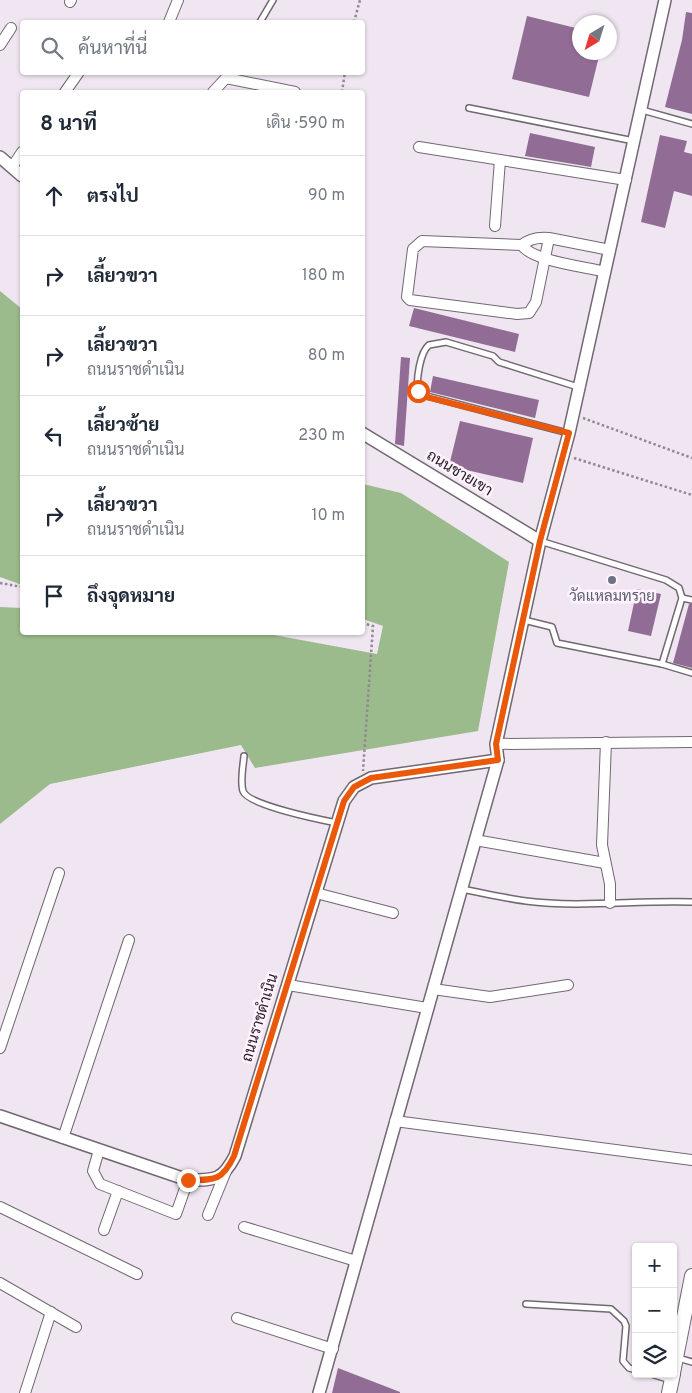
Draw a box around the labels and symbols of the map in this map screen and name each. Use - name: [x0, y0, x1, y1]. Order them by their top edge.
- north arrow: [572, 15, 617, 60]
- route start: [407, 380, 430, 403]
- street label: ถนนชายเขา: [423, 447, 495, 501]
- marker: วัดแหลมทราย: [606, 574, 618, 586]
- place label: วัดแหลมทราย: [569, 587, 655, 607]
- street label: ถนนราชดำเนิน: [238, 971, 283, 1064]
- route end: [177, 1169, 200, 1192]

